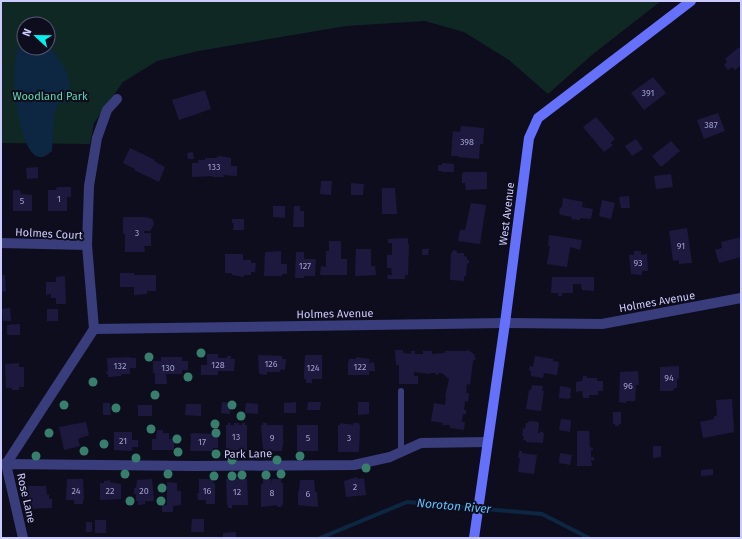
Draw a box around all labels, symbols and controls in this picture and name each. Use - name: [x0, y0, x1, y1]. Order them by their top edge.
- north arrow: [16, 16, 56, 56]
- text: N: [20, 27, 35, 38]
- house number: 391: [642, 88, 654, 98]
- park label: Woodland Park: [12, 90, 88, 103]
- house number: 387: [704, 120, 718, 130]
- house number: 398: [460, 137, 474, 147]
- house number: 133: [208, 162, 220, 172]
- street label: West Avenue: [497, 182, 517, 246]
- house number: 1: [57, 194, 61, 204]
- house number: 5: [20, 196, 25, 206]
- street label: Holmes Court: [15, 226, 83, 242]
- house number: 3: [135, 228, 139, 238]
- house number: 91: [677, 241, 685, 251]
- house number: 93: [633, 258, 643, 268]
- house number: 127: [299, 261, 311, 271]
- street label: Holmes Avenue: [618, 289, 696, 315]
- street label: Holmes Avenue: [296, 307, 374, 321]
- house number: 126: [264, 359, 278, 369]
- house number: 128: [211, 360, 225, 370]
- house number: 132: [114, 361, 126, 371]
- house number: 122: [354, 362, 366, 372]
- house number: 130: [161, 363, 175, 373]
- house number: 124: [307, 363, 320, 373]
- house number: 94: [664, 373, 674, 383]
- house number: 96: [623, 381, 633, 391]
- house number: 13: [232, 432, 240, 442]
- house number: 9: [270, 433, 275, 443]
- house number: 5: [306, 433, 311, 443]
- house number: 3: [347, 433, 351, 443]
- house number: 21: [119, 436, 127, 446]
- house number: 17: [198, 437, 206, 447]
- street label: Park Lane: [224, 447, 272, 461]
- street label: Rose Lane: [14, 472, 38, 524]
- house number: 2: [353, 482, 357, 492]
- house number: 24: [71, 486, 81, 496]
- house number: 22: [106, 486, 114, 496]
- house number: 20: [139, 486, 149, 496]
- house number: 16: [203, 486, 212, 496]
- house number: 12: [233, 487, 241, 497]
- house number: 8: [270, 488, 275, 498]
- house number: 6: [306, 489, 311, 499]
- water label: Noroton River: [416, 496, 492, 516]

